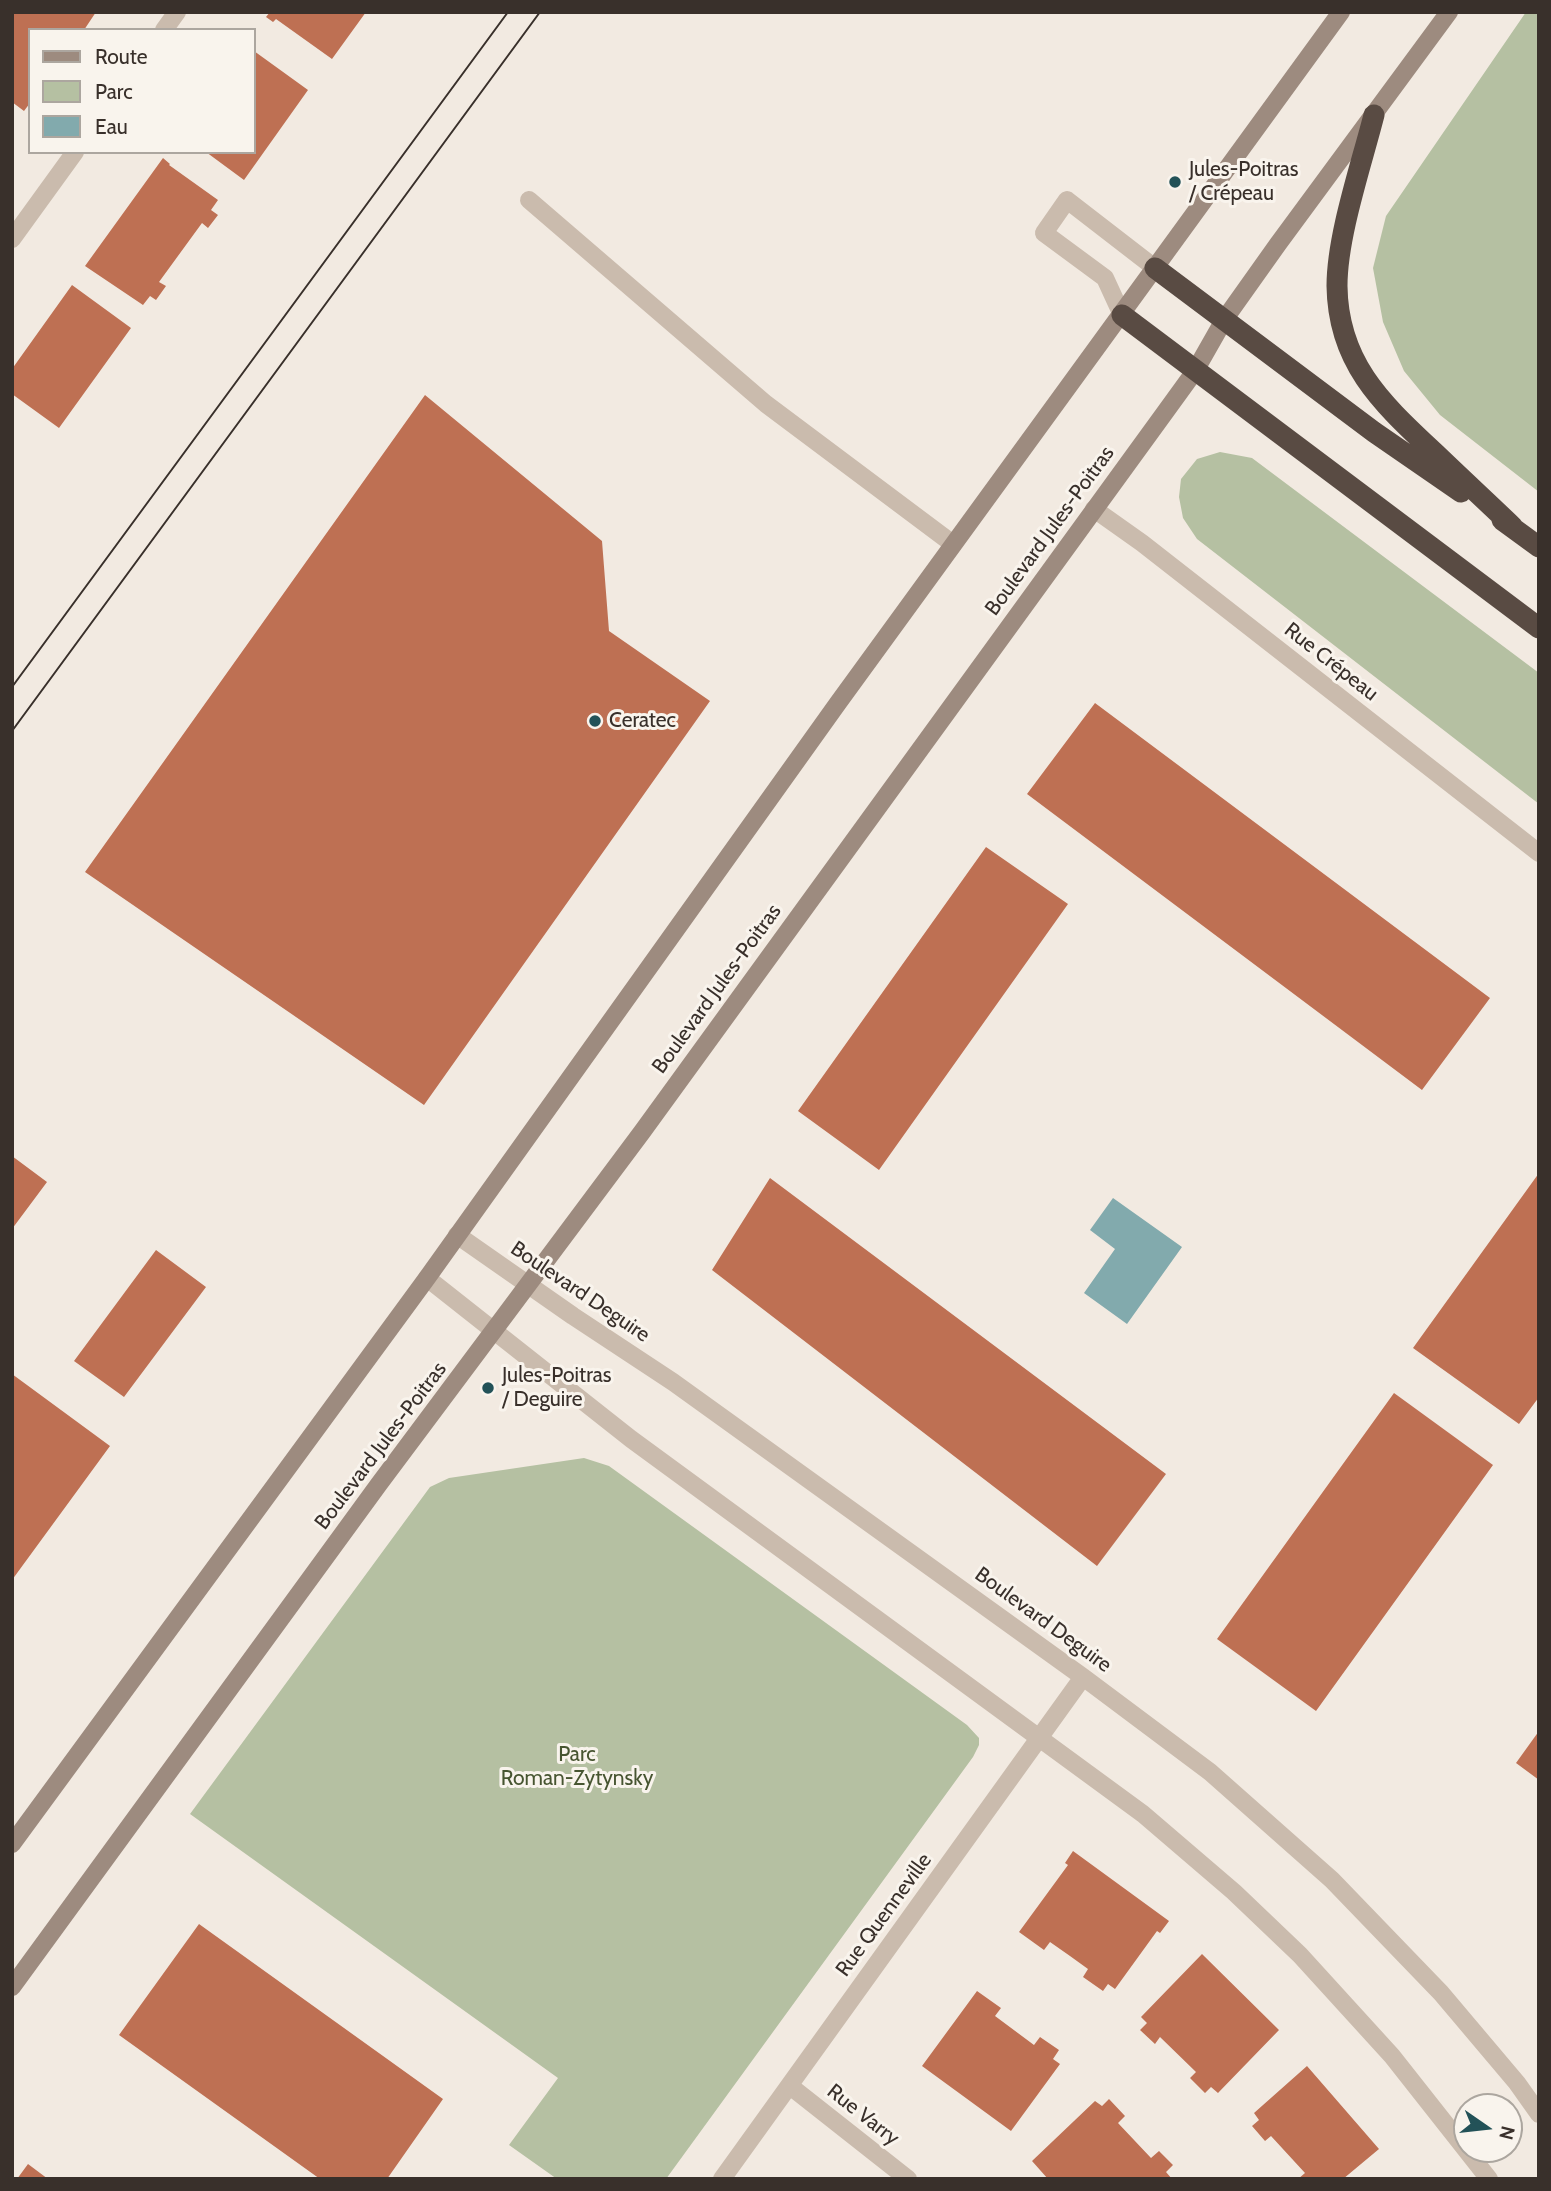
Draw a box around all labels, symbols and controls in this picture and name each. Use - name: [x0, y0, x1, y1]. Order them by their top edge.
- legend: [28, 28, 256, 154]
- text: Route: [95, 44, 148, 69]
- text: Parc: [95, 79, 133, 104]
- text: Eau: [95, 114, 128, 139]
- place label: Jules-Poitras / Crépeau: [1189, 157, 1298, 207]
- marker: Jules-Poitras / Crépeau: [1167, 174, 1183, 190]
- street label: Boulevard Jules-Poitras: [980, 441, 1120, 621]
- street label: Rue Crépeau: [1279, 617, 1383, 707]
- place label: Ceratec: [609, 708, 676, 734]
- marker: Ceratec: [587, 713, 603, 729]
- street label: Boulevard Jules-Poitras: [647, 899, 787, 1079]
- street label: Boulevard Deguire: [506, 1236, 654, 1348]
- street label: Boulevard Jules-Poitras: [310, 1357, 452, 1535]
- place label: Jules-Poitras / Deguire: [502, 1363, 611, 1413]
- marker: Jules-Poitras / Deguire: [480, 1380, 496, 1396]
- street label: Boulevard Deguire: [970, 1562, 1116, 1678]
- park label: Parc Roman-Zytynsky: [501, 1742, 653, 1792]
- street label: Rue Quenneville: [831, 1848, 937, 1982]
- street label: Rue Varry: [822, 2079, 904, 2151]
- north arrow: [1453, 2093, 1523, 2163]
- text: N: [1494, 2123, 1520, 2142]

